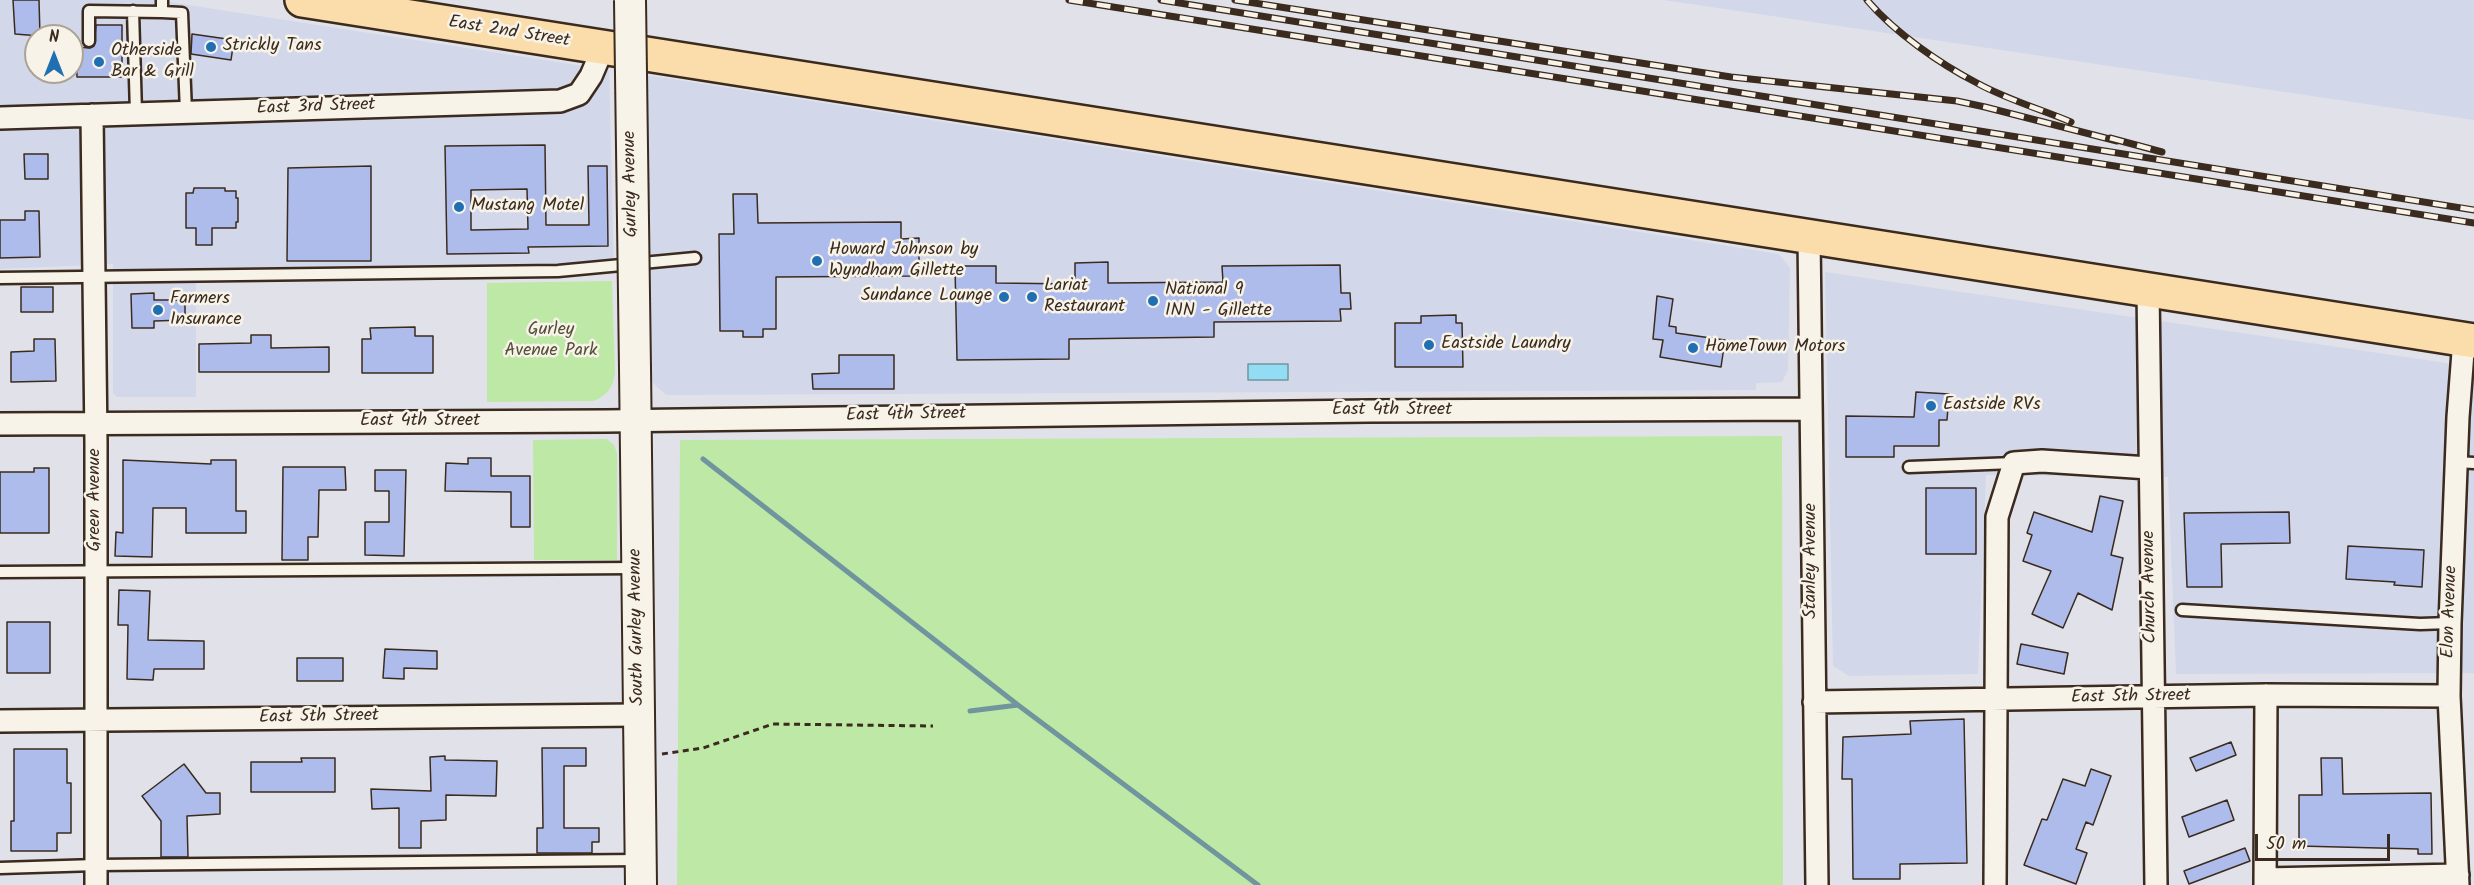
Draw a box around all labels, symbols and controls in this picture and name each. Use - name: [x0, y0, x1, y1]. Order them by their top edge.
- street label: East 2nd Street: [447, 13, 571, 53]
- north arrow: [24, 24, 84, 84]
- text: N: [49, 25, 59, 50]
- place label: Strickly Tans: [223, 36, 322, 58]
- marker: Strickly Tans: [204, 40, 218, 54]
- place label: Otherside Bar & Grill: [111, 41, 194, 84]
- marker: Otherside Bar & Grill: [92, 55, 106, 69]
- street label: East 3rd Street: [256, 95, 376, 121]
- street label: Gurley Avenue: [620, 130, 644, 238]
- place label: Mustang Motel: [471, 196, 584, 218]
- marker: Mustang Motel: [452, 200, 466, 214]
- place label: Howard Johnson by Wyndham Gillette: [829, 240, 978, 282]
- marker: Howard Johnson by Wyndham Gillette: [810, 254, 824, 268]
- place label: Lariat Restaurant: [1044, 276, 1125, 318]
- place label: National 9 INN - Gillette: [1165, 280, 1272, 322]
- place label: Sundance Lounge: [861, 286, 992, 308]
- place label: Farmers Insurance: [170, 289, 242, 332]
- marker: Sundance Lounge: [997, 290, 1011, 304]
- marker: Lariat Restaurant: [1025, 290, 1039, 304]
- marker: National 9 INN - Gillette: [1146, 294, 1160, 308]
- marker: Farmers Insurance: [151, 303, 165, 317]
- park label: Gurley Avenue Park: [505, 320, 597, 362]
- place label: Eastside Laundry: [1441, 334, 1571, 356]
- place label: HomeTown Motors: [1705, 337, 1845, 359]
- marker: Eastside Laundry: [1422, 338, 1436, 352]
- marker: HomeTown Motors: [1686, 341, 1700, 355]
- place label: Eastside RVs: [1943, 395, 2041, 417]
- marker: Eastside RVs: [1924, 399, 1938, 413]
- street label: East 4th Street: [1332, 400, 1452, 422]
- street label: East 4th Street: [846, 404, 966, 428]
- street label: East 4th Street: [360, 411, 480, 433]
- street label: Green Avenue: [85, 449, 107, 551]
- street label: Stanley Avenue: [1801, 503, 1823, 619]
- street label: Church Avenue: [2139, 530, 2163, 644]
- street label: South Gurley Avenue: [626, 548, 650, 706]
- street label: Elon Avenue: [2439, 565, 2463, 659]
- street label: East 5th Street: [2071, 686, 2191, 710]
- street label: East 5th Street: [259, 706, 379, 730]
- scale bar: [2258, 822, 2393, 860]
- text: 50 m: [2266, 830, 2306, 859]

